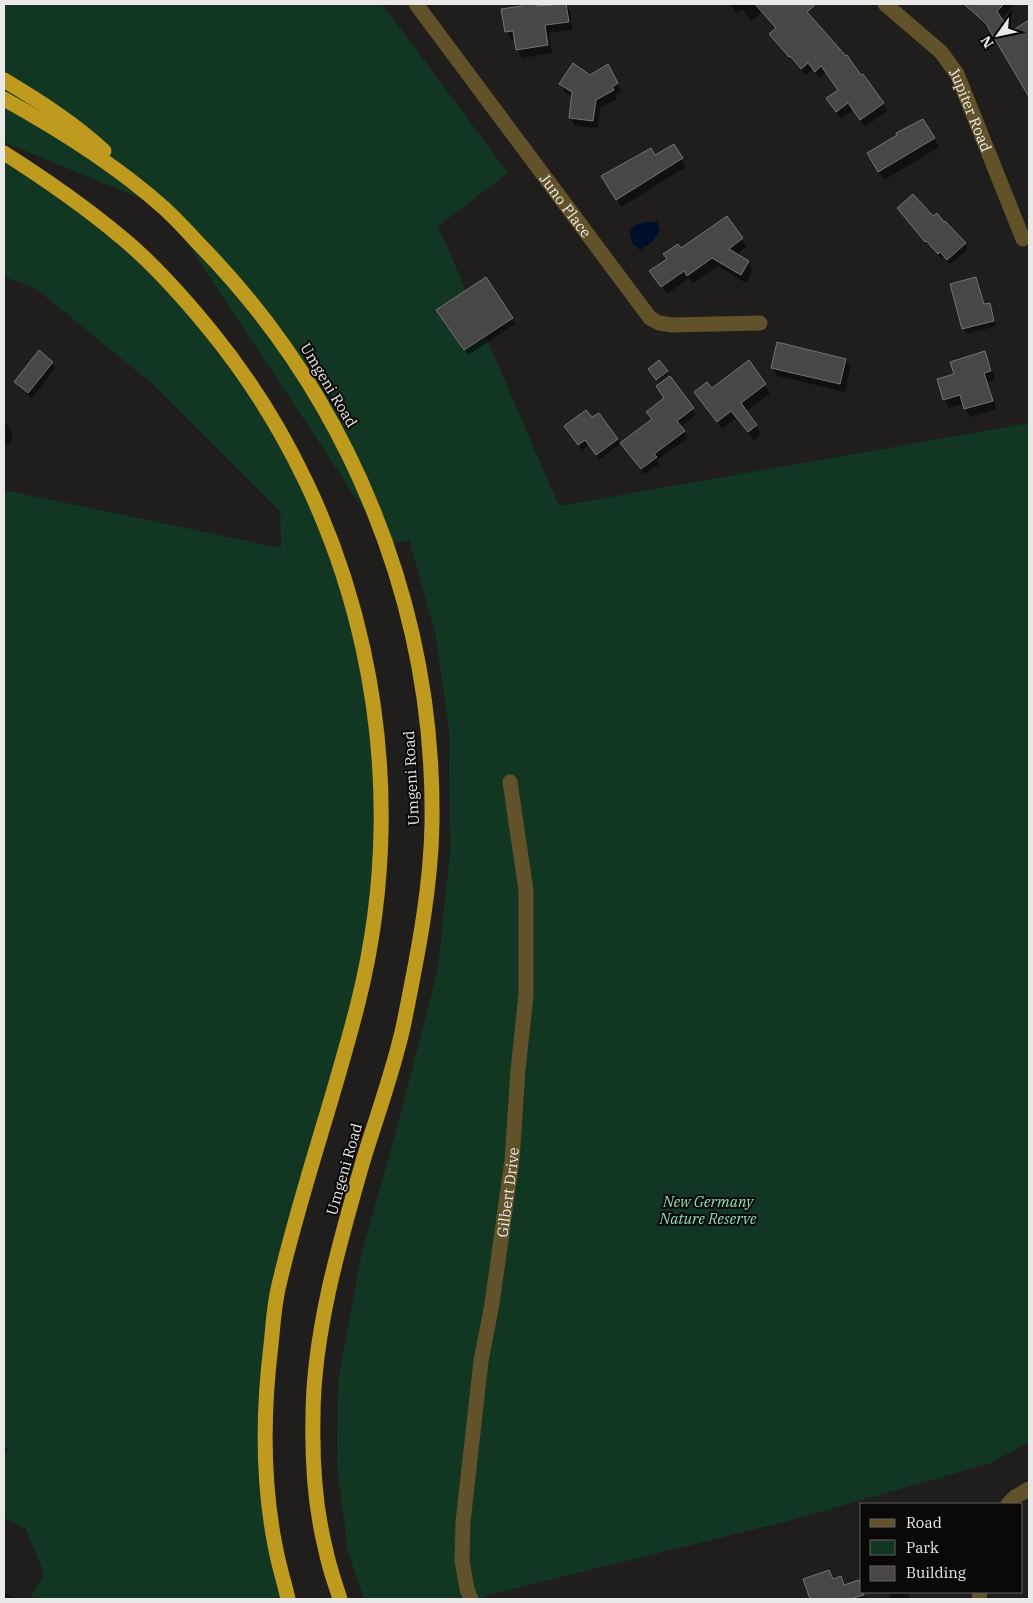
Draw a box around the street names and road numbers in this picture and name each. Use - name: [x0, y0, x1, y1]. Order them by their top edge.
- street label: Jupiter Road: [945, 63, 997, 154]
- street label: Juno Place: [536, 169, 596, 241]
- street label: Umgeni Road: [296, 339, 362, 431]
- street label: Umgeni Road: [399, 730, 423, 826]
- street label: Umgeni Road: [322, 1121, 366, 1217]
- street label: Gilbert Drive: [492, 1147, 522, 1239]

